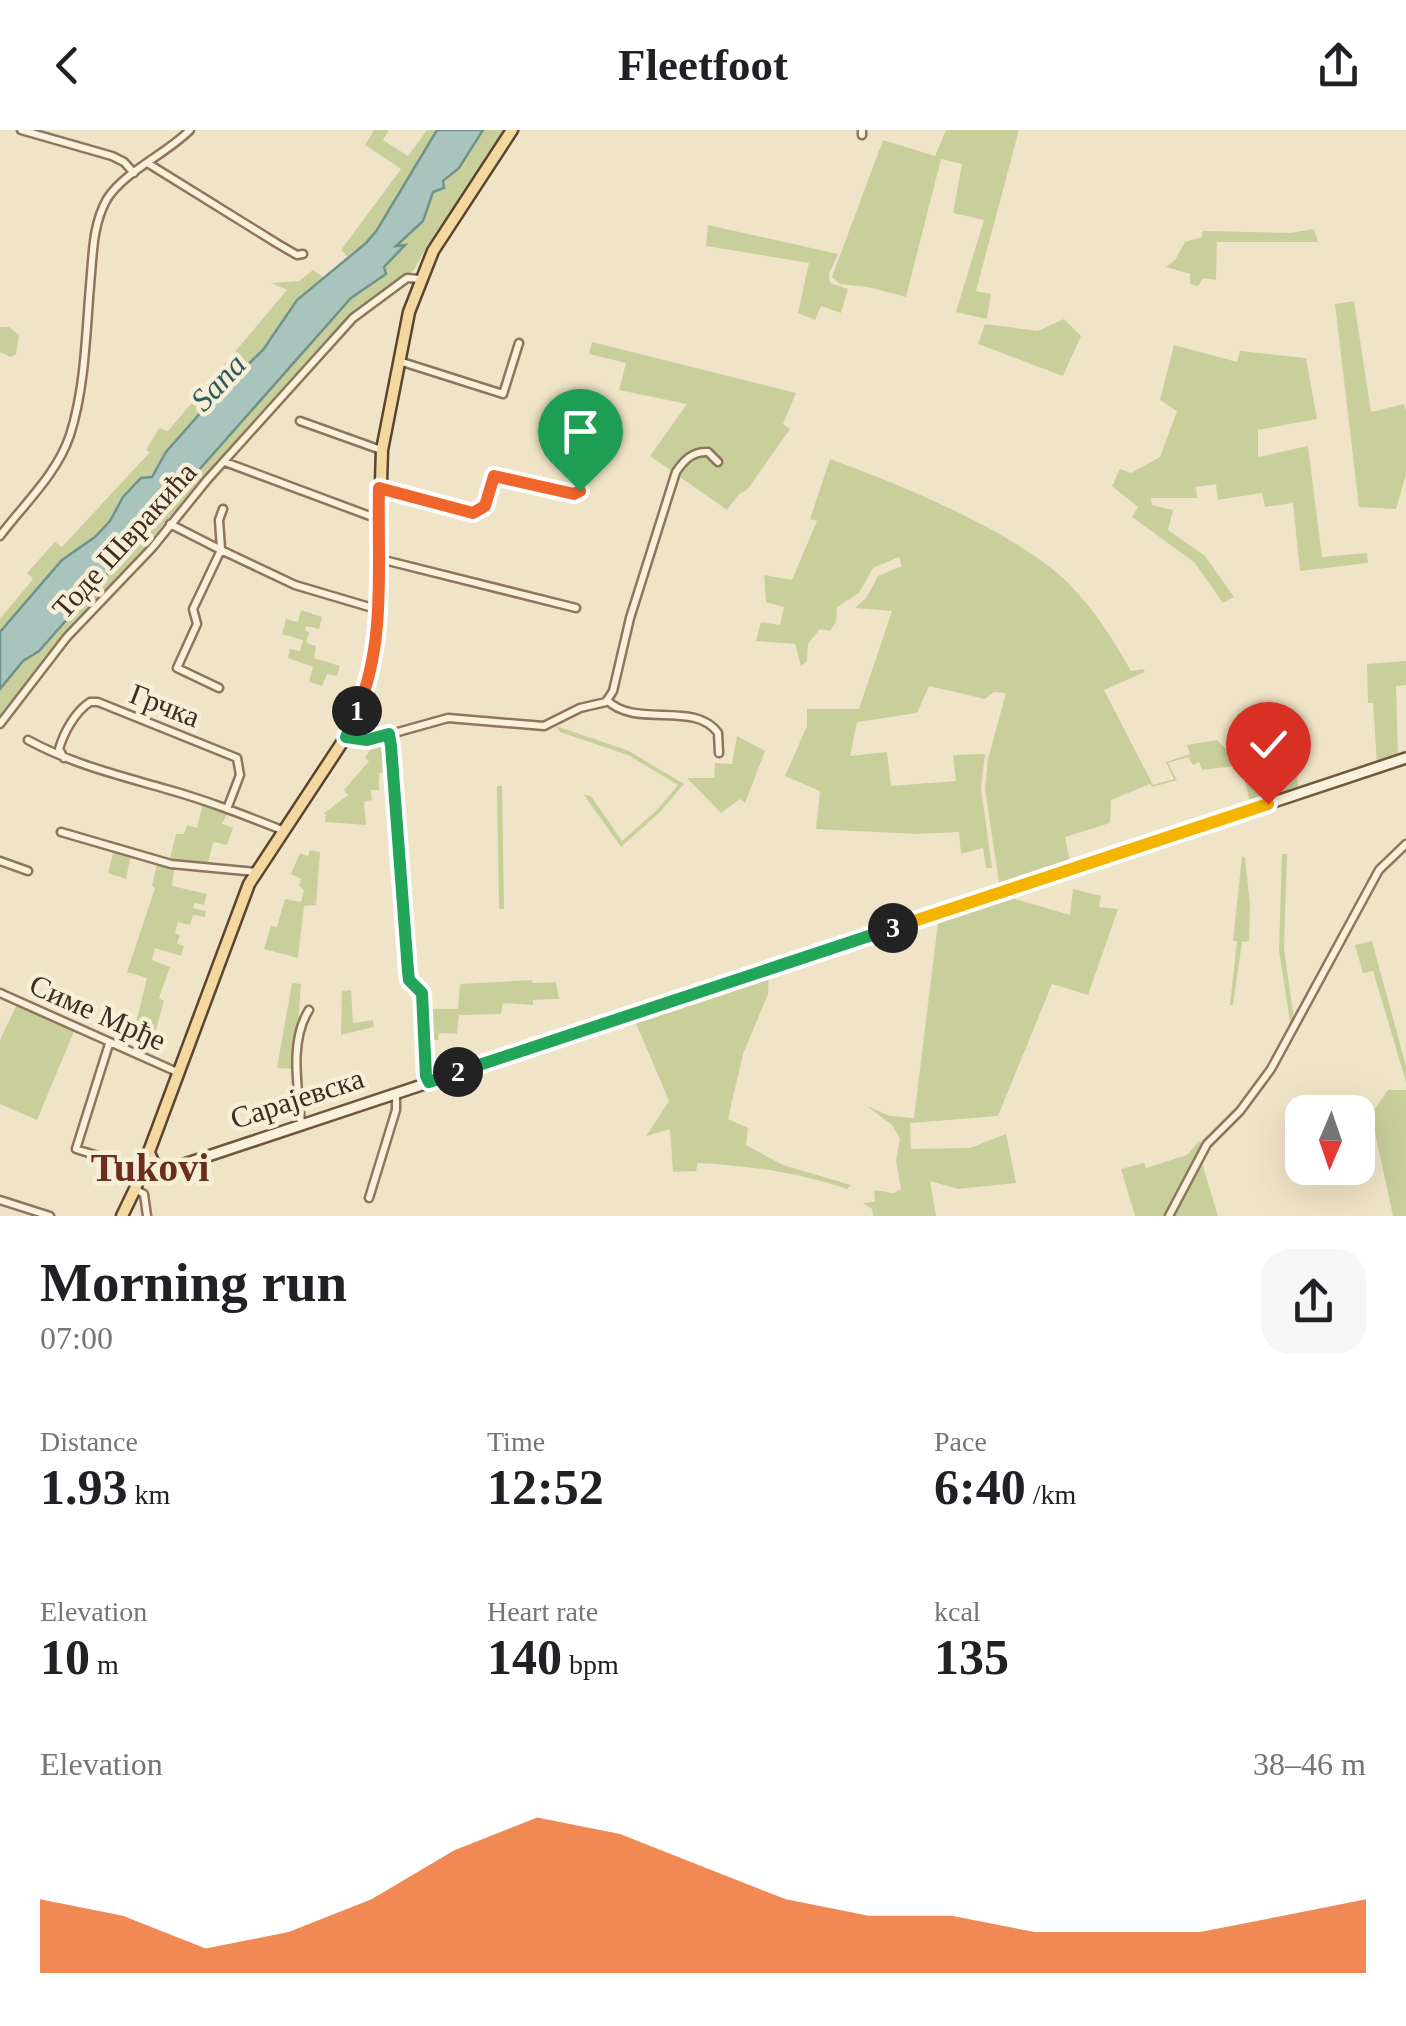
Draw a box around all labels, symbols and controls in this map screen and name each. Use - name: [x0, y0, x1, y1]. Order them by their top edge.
- icon: back: [40, 38, 95, 93]
- icon: share: [1311, 38, 1366, 93]
- text: Fleetfoot: [618, 40, 788, 90]
- water label: Sana: [183, 346, 253, 418]
- pin: [538, 389, 623, 492]
- icon: arrive: [553, 404, 608, 459]
- street label: Тоде Швракића: [45, 455, 203, 625]
- street label: Грчка: [125, 677, 205, 733]
- pin: 1: [332, 686, 382, 736]
- text: 1: [350, 695, 364, 726]
- pin: [1226, 702, 1311, 805]
- icon: check: [1241, 717, 1296, 772]
- pin: 3: [868, 903, 918, 953]
- text: 3: [886, 912, 900, 943]
- street label: Симе Мрђе: [25, 967, 171, 1057]
- pin: 2: [433, 1047, 483, 1097]
- text: 2: [451, 1056, 465, 1087]
- street label: Сарајевска: [226, 1061, 368, 1135]
- north arrow: [1285, 1095, 1375, 1185]
- map controls: [1285, 1095, 1375, 1185]
- district label: Tukovi: [91, 1145, 209, 1190]
- button: share: [1261, 1249, 1366, 1354]
- text: Morning run: [40, 1252, 347, 1313]
- text: 07:00: [40, 1320, 113, 1356]
- text: Distance: [40, 1426, 138, 1457]
- text: Time: [487, 1426, 545, 1457]
- text: Pace: [934, 1426, 987, 1457]
- text: 1.93: [40, 1459, 128, 1515]
- text: 12:52: [487, 1459, 604, 1515]
- text: 6:40: [934, 1459, 1026, 1515]
- text: km: [128, 1479, 170, 1510]
- text: /km: [1026, 1479, 1076, 1510]
- text: Elevation: [40, 1596, 147, 1627]
- text: Heart rate: [487, 1596, 598, 1627]
- text: kcal: [934, 1596, 981, 1627]
- text: 10: [40, 1629, 90, 1685]
- text: 140: [487, 1629, 562, 1685]
- text: 135: [934, 1629, 1009, 1685]
- text: m: [90, 1649, 119, 1680]
- text: bpm: [562, 1649, 619, 1680]
- text: Elevation: [40, 1746, 163, 1782]
- text: 38–46 m: [1253, 1746, 1366, 1782]

